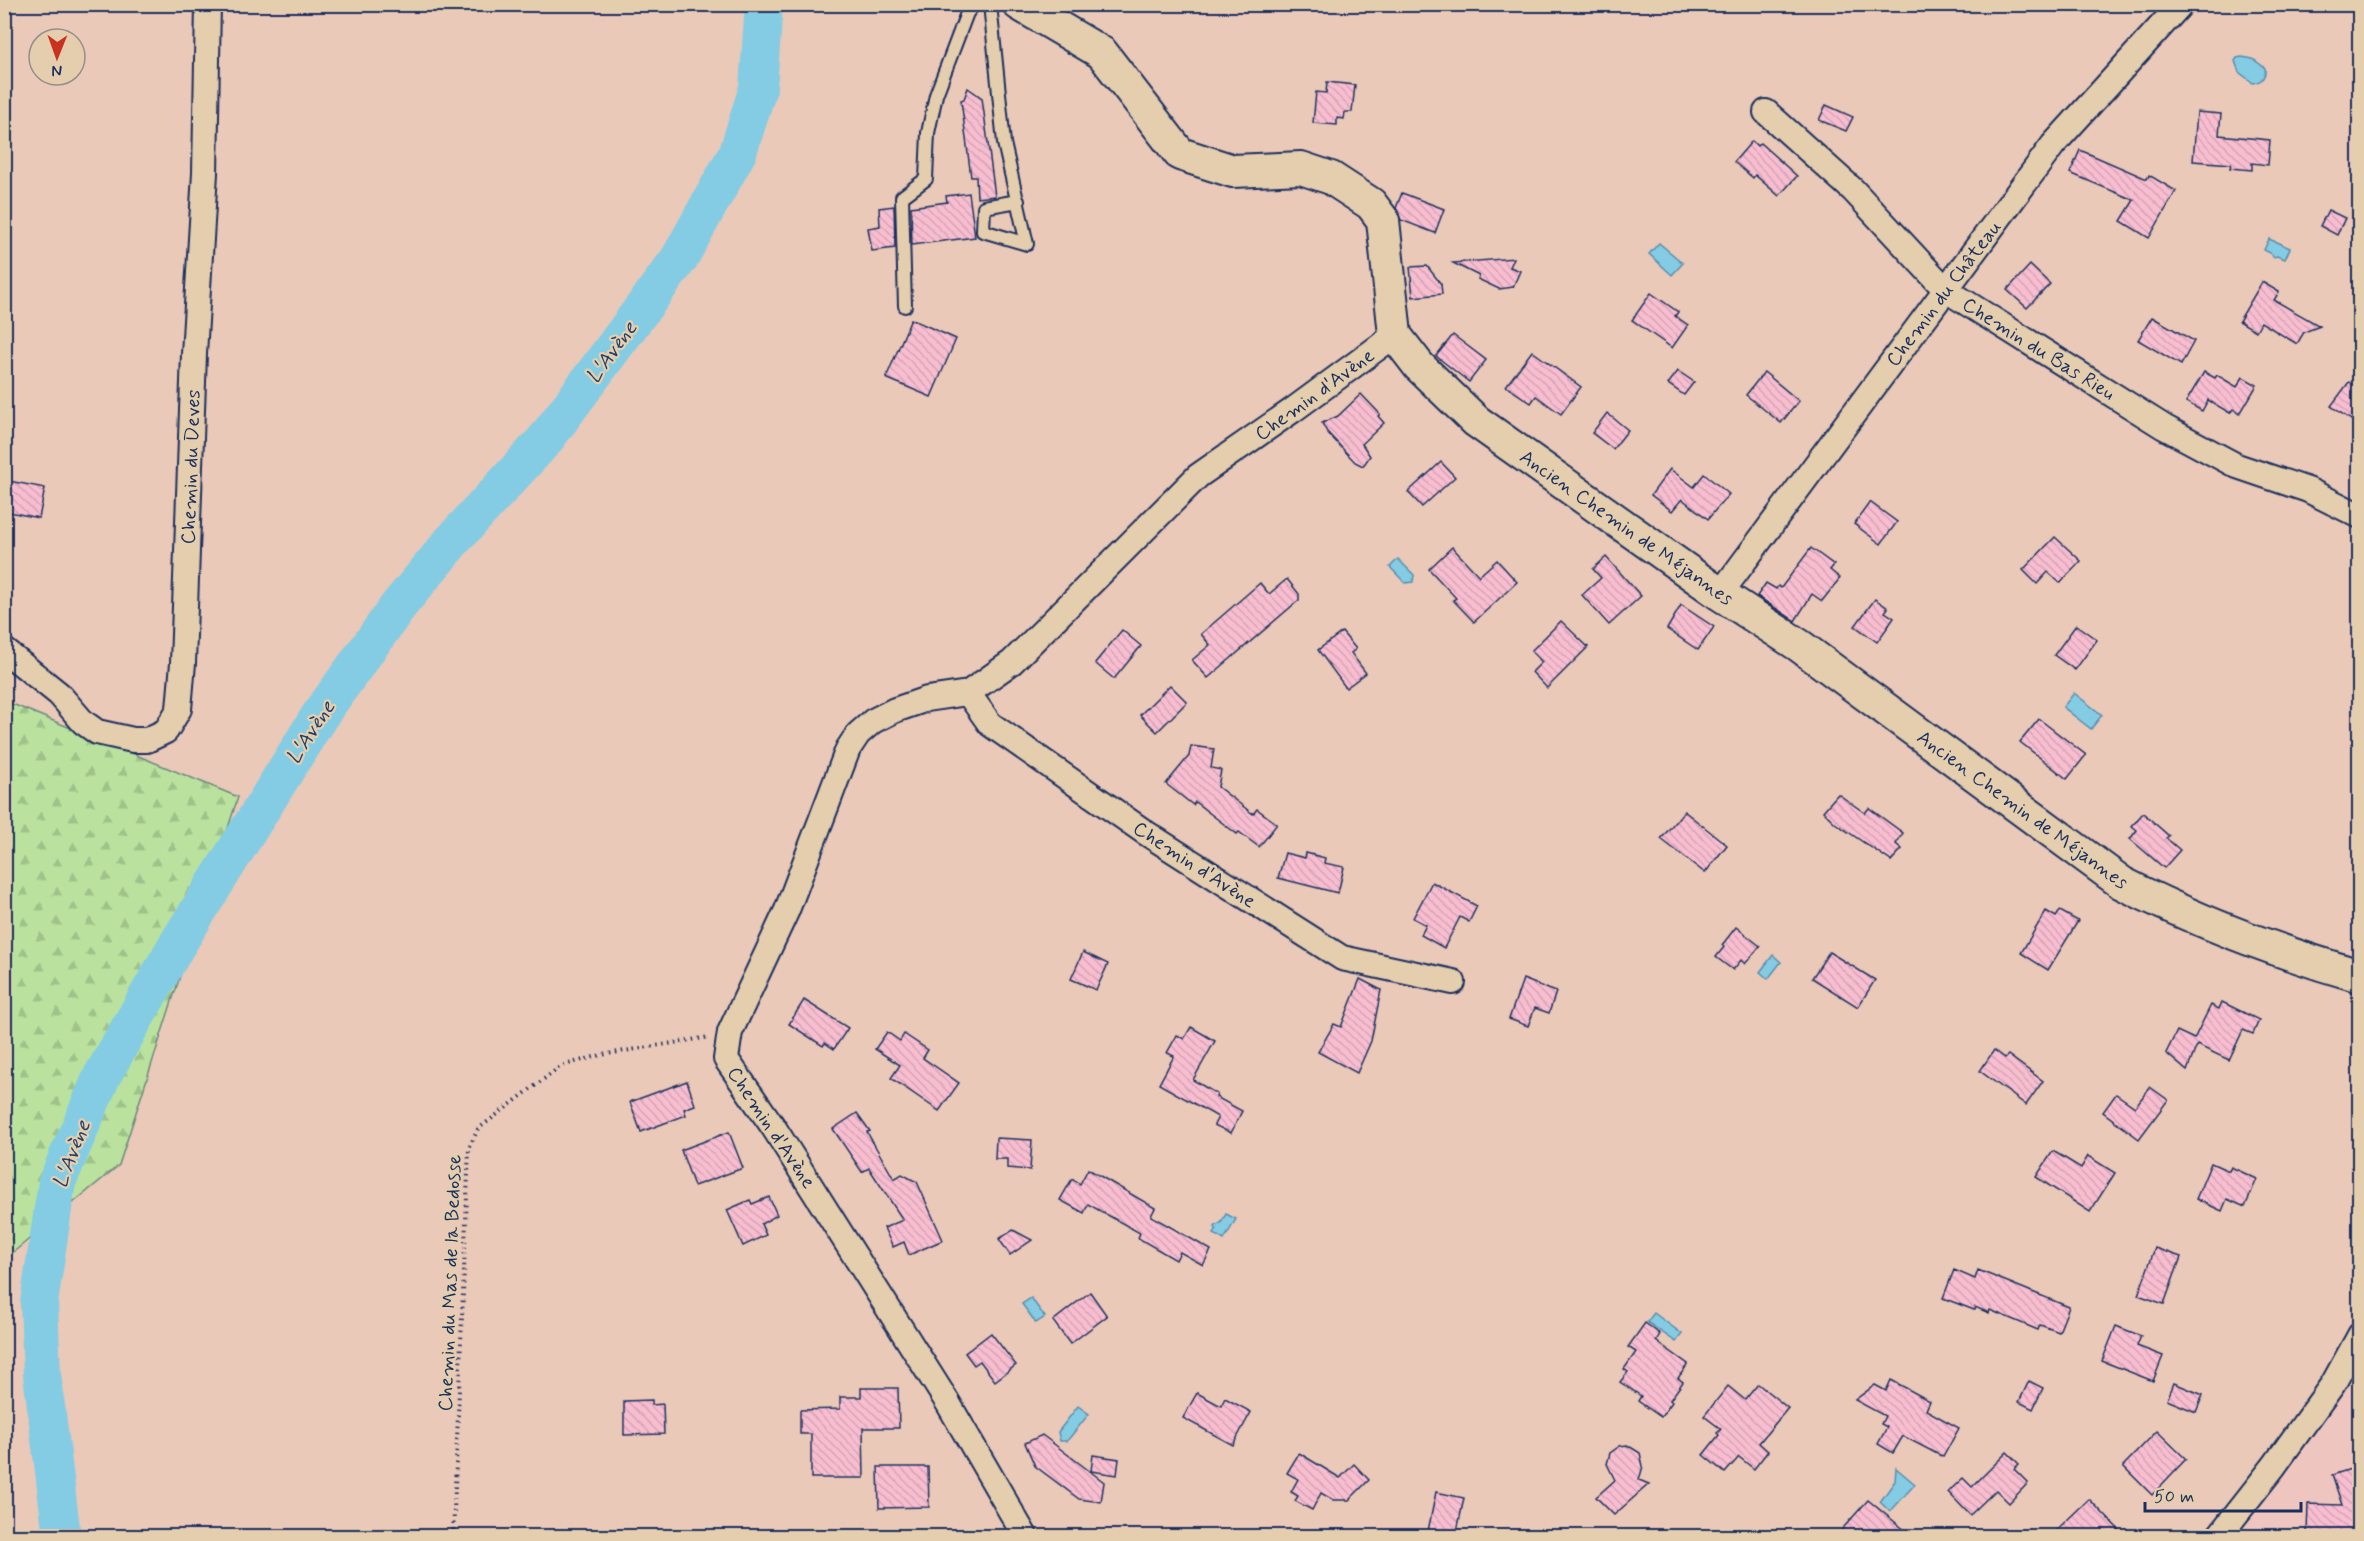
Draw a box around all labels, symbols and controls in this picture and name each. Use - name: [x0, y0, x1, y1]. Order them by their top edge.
- north arrow: [27, 27, 87, 87]
- text: N: [51, 60, 62, 81]
- street label: Chemin du Château: [1880, 215, 2008, 373]
- street label: Chemin du Bas Rieu: [1957, 291, 2120, 407]
- water label: L'Avène: [580, 315, 644, 389]
- street label: Chemin d'Avène: [1250, 343, 1380, 448]
- street label: Chemin du Deves: [175, 389, 208, 545]
- street label: Ancien Chemin de Méjannes: [1514, 444, 1738, 613]
- water label: L'Avène: [280, 695, 342, 770]
- street label: Ancien Chemin de Méjannes: [1911, 724, 2133, 896]
- street label: Chemin d'Avène: [1127, 815, 1261, 915]
- street label: Chemin d'Avène: [720, 1062, 822, 1194]
- water label: L'Avène: [46, 1116, 98, 1192]
- street label: Chemin du Mas de la Bedosse: [433, 1154, 468, 1412]
- scale bar: [2145, 1475, 2301, 1513]
- text: 50 m: [2154, 1485, 2194, 1509]

